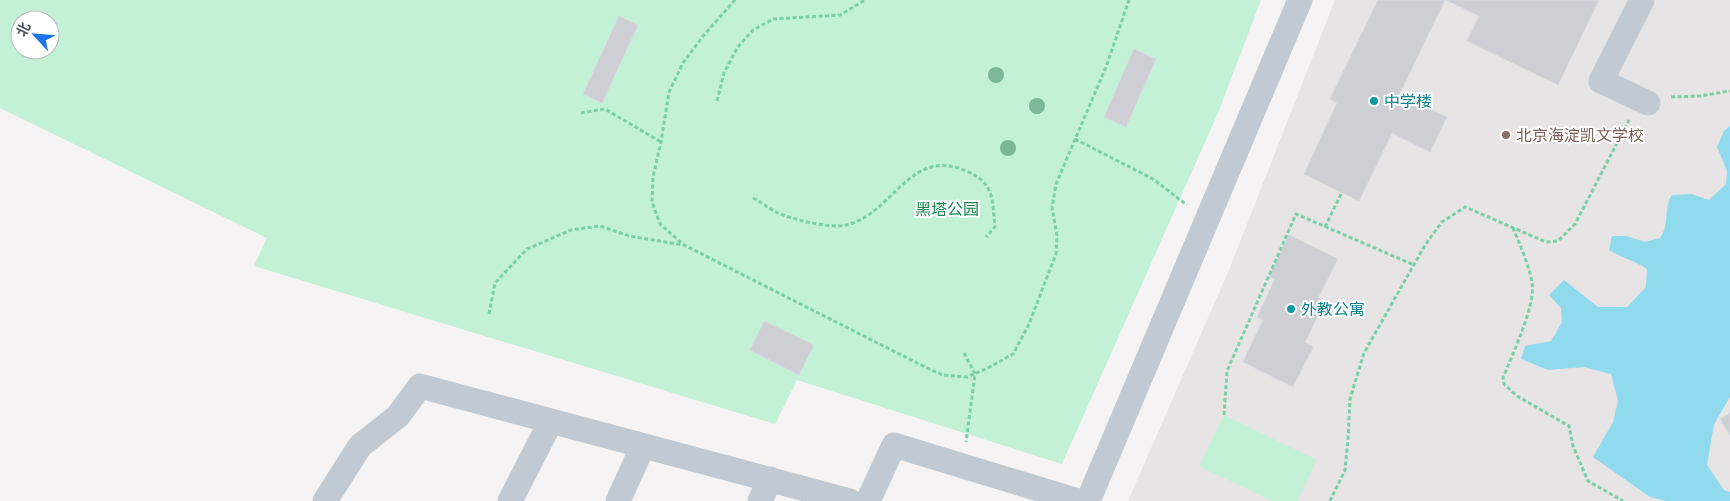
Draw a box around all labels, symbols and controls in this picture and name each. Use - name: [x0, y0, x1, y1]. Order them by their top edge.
- north arrow: [10, 10, 60, 60]
- text: 北: [13, 20, 34, 40]
- place label: 中学楼: [1384, 93, 1432, 112]
- marker: 中学楼: [1368, 95, 1380, 107]
- place label: 北京海淀凯文学校: [1516, 127, 1644, 146]
- marker: 北京海淀凯文学校: [1500, 129, 1512, 141]
- park label: 黑塔公园: [915, 201, 979, 220]
- place label: 外教公寓: [1301, 301, 1365, 320]
- marker: 外教公寓: [1285, 303, 1297, 315]

